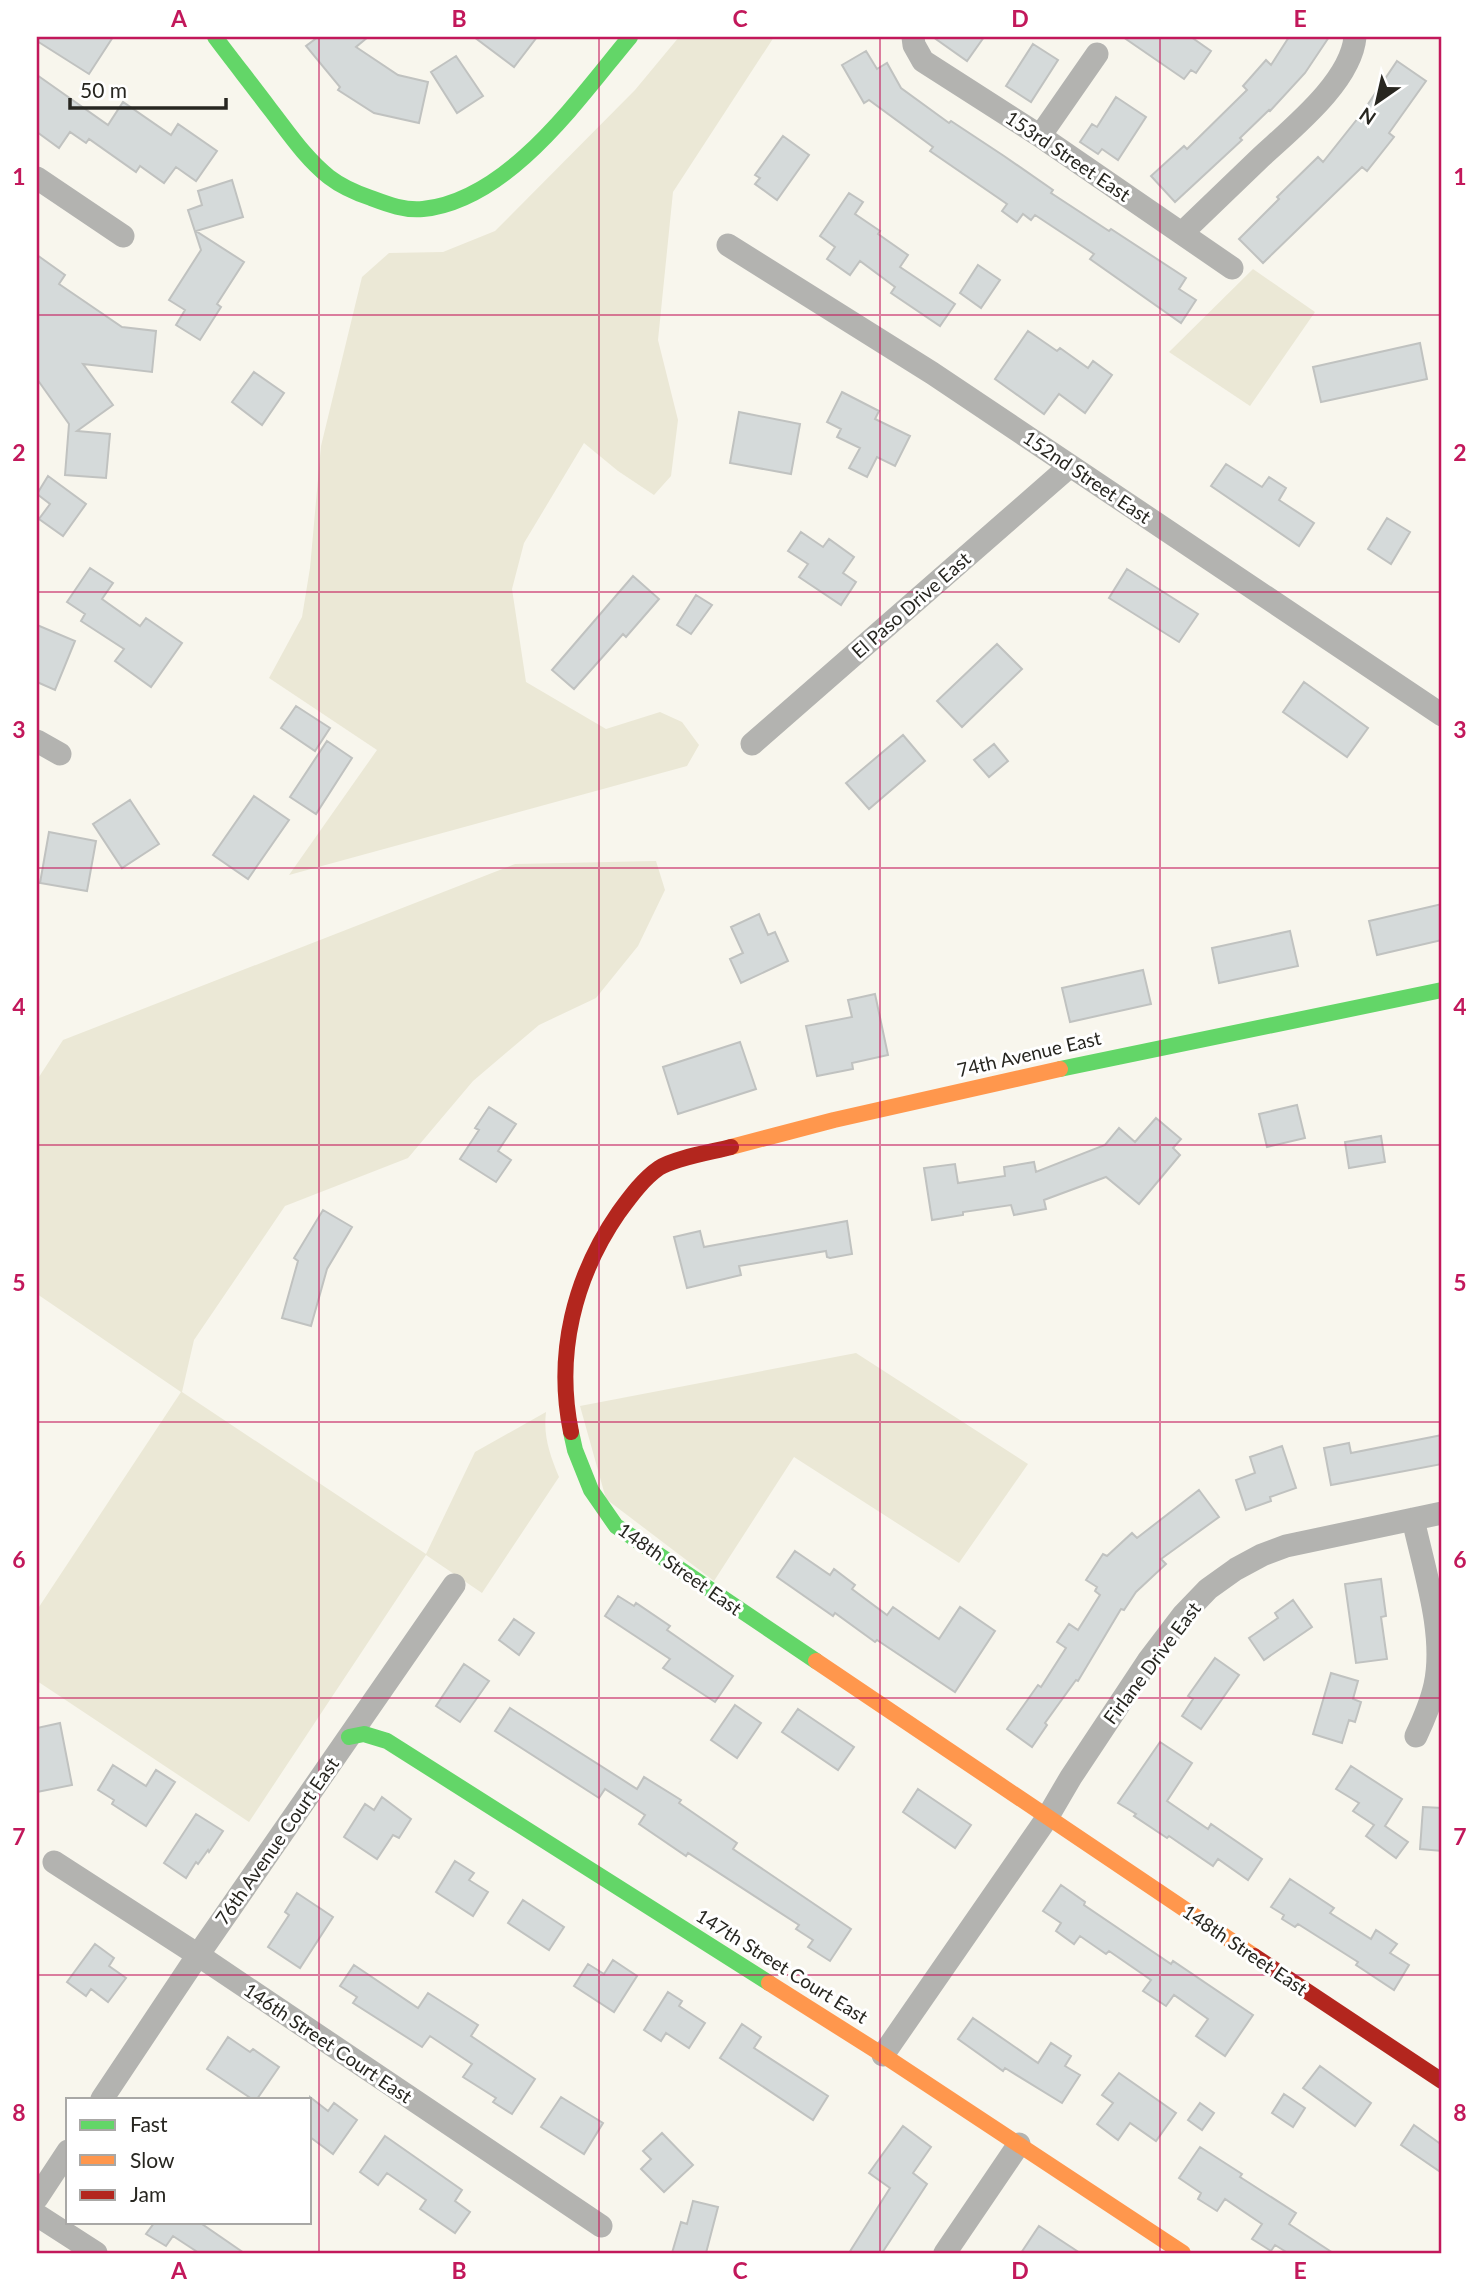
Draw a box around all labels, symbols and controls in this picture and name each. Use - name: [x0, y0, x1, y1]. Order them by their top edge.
- text: A: [170, 4, 188, 32]
- text: B: [451, 4, 467, 32]
- text: C: [732, 4, 748, 32]
- text: D: [1011, 4, 1029, 32]
- text: E: [1293, 4, 1307, 32]
- scale bar: [70, 66, 226, 110]
- north arrow: [1342, 66, 1412, 136]
- text: 50 m: [80, 77, 127, 102]
- text: N: [1355, 103, 1380, 130]
- street label: 153rd Street East: [1002, 105, 1135, 206]
- text: 1: [12, 162, 26, 190]
- text: 1: [1453, 162, 1467, 190]
- street label: 152nd Street East: [1019, 425, 1156, 528]
- text: 2: [12, 438, 26, 466]
- text: 2: [1453, 438, 1467, 466]
- street label: El Paso Drive East: [846, 547, 975, 663]
- text: 3: [12, 715, 26, 743]
- text: 3: [1453, 715, 1467, 743]
- text: 4: [12, 992, 26, 1020]
- text: 4: [1453, 992, 1467, 1020]
- street label: 74th Avenue East: [955, 1026, 1103, 1081]
- text: 5: [12, 1268, 26, 1296]
- text: 5: [1453, 1268, 1467, 1296]
- street label: 148th Street East: [614, 1517, 747, 1620]
- text: 6: [12, 1545, 26, 1573]
- text: 6: [1453, 1545, 1467, 1573]
- street label: Firlane Drive East: [1098, 1597, 1205, 1728]
- street label: 76th Avenue Court East: [210, 1752, 343, 1929]
- text: 7: [12, 1822, 26, 1850]
- text: 7: [1453, 1822, 1467, 1850]
- street label: 148th Street East: [1179, 1899, 1312, 2000]
- street label: 147th Street Court East: [692, 1903, 872, 2028]
- street label: 146th Street Court East: [240, 1978, 417, 2108]
- text: 8: [12, 2098, 26, 2126]
- legend: [66, 2098, 312, 2224]
- text: 8: [1453, 2098, 1467, 2126]
- text: Fast: [130, 2111, 168, 2136]
- text: Slow: [130, 2147, 175, 2172]
- text: Jam: [130, 2181, 166, 2206]
- text: A: [170, 2256, 188, 2284]
- text: B: [451, 2256, 467, 2284]
- text: C: [732, 2256, 748, 2284]
- text: D: [1011, 2256, 1029, 2284]
- text: E: [1293, 2256, 1307, 2284]

